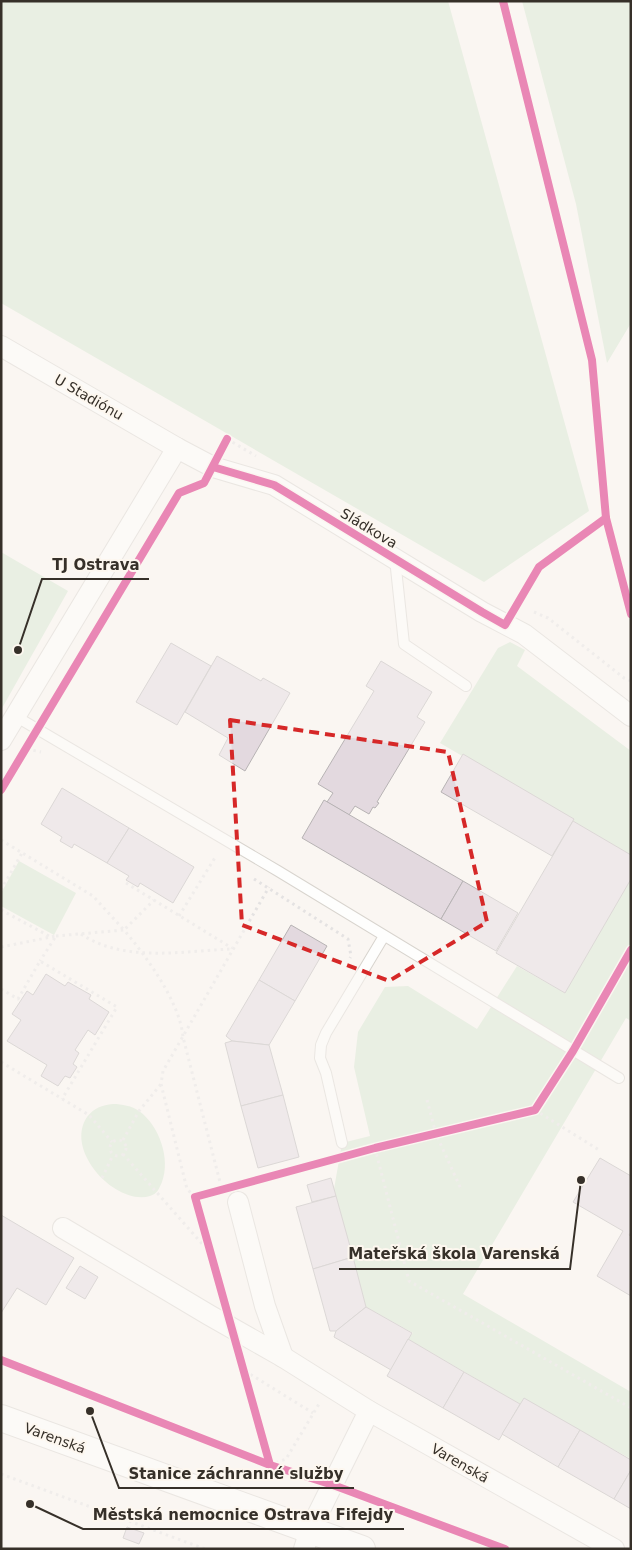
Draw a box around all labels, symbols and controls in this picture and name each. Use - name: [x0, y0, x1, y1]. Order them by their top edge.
- street label: U Stadiónu: [52, 371, 126, 423]
- street label: Sládkova: [338, 505, 400, 551]
- callout: TJ Ostrava: [42, 549, 149, 579]
- text: TJ Ostrava: [52, 556, 140, 574]
- callout: Mateřská škola Varenská: [339, 1239, 570, 1269]
- text: Mateřská škola Varenská: [348, 1245, 560, 1263]
- street label: Varenská: [22, 1420, 88, 1456]
- street label: Varenská: [428, 1440, 492, 1486]
- callout: Stanice záchranné služby: [119, 1458, 354, 1488]
- text: Stanice záchranné služby: [129, 1465, 344, 1483]
- callout: Městská nemocnice Ostrava Fifejdy: [83, 1499, 404, 1529]
- text: Městská nemocnice Ostrava Fifejdy: [93, 1506, 393, 1524]

